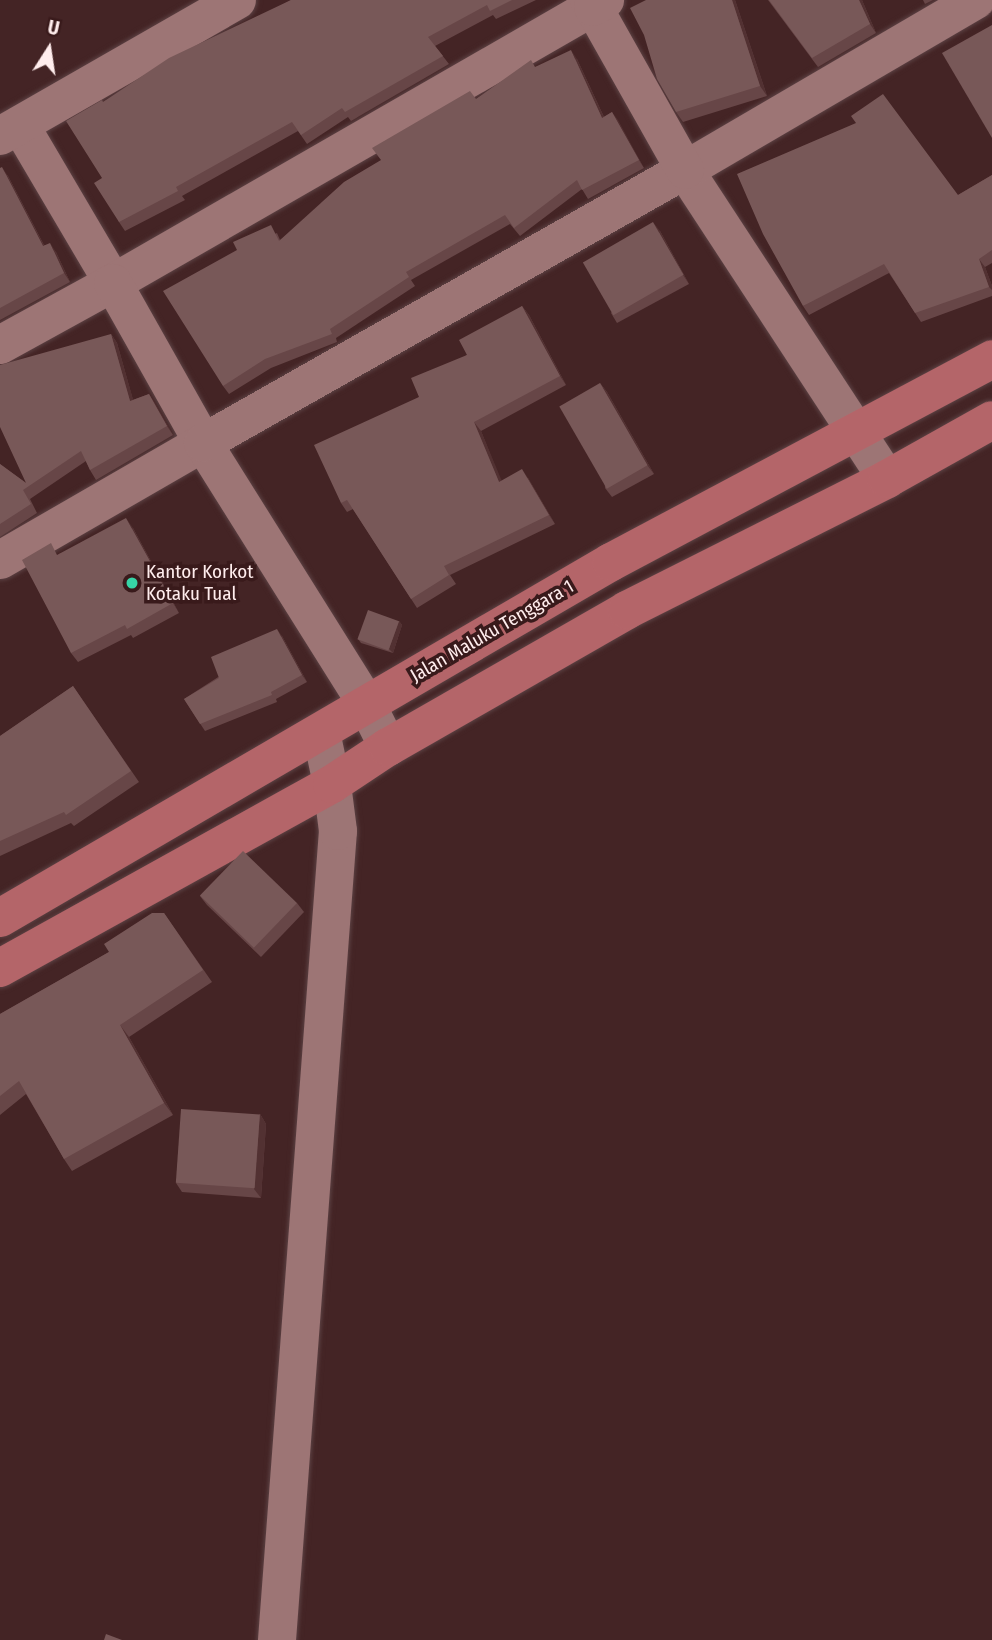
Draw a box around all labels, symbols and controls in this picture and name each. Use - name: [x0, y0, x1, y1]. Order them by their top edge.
- north arrow: [14, 14, 84, 84]
- text: U: [46, 16, 61, 40]
- place label: Kantor Korkot Kotaku Tual: [146, 561, 254, 605]
- marker: Kantor Korkot Kotaku Tual: [124, 575, 140, 591]
- street label: Jalan Maluku Tenggara 1: [406, 575, 578, 687]

